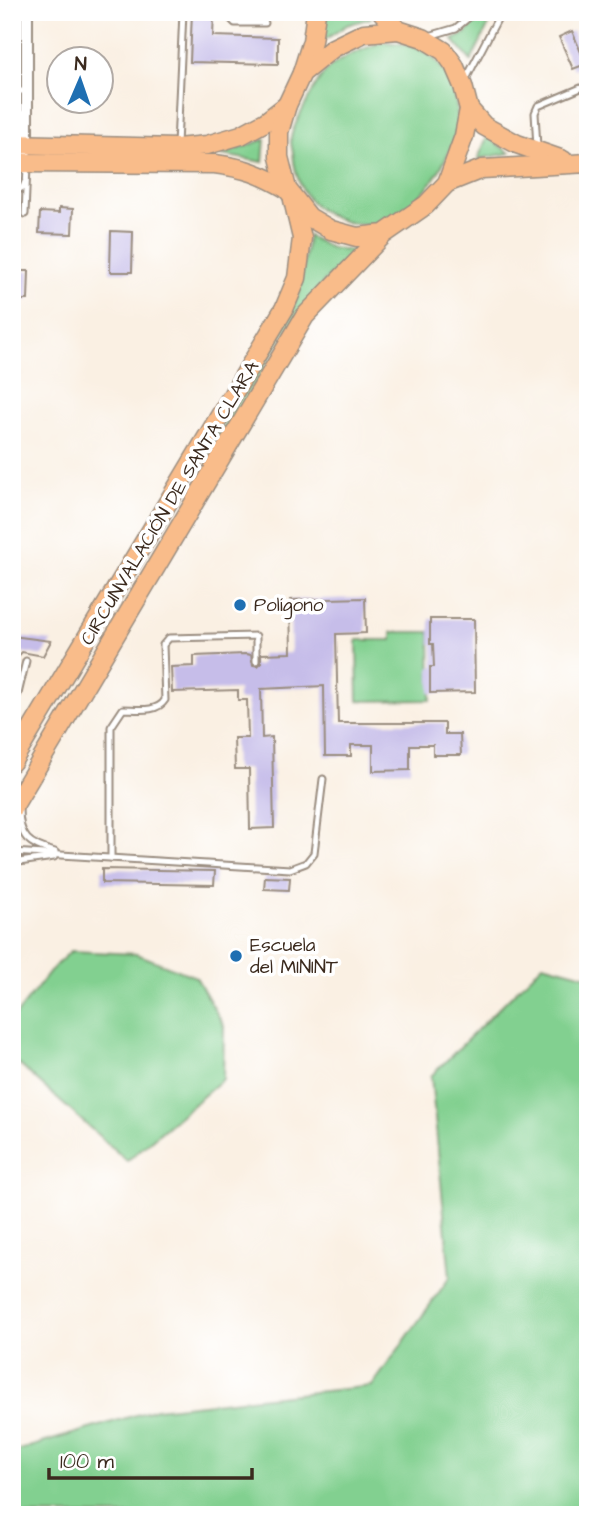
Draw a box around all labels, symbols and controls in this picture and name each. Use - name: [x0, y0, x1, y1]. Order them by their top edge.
- north arrow: [46, 46, 116, 116]
- text: N: [74, 51, 87, 78]
- street label: CIRCUNVALACIÓN DE SANTA CLARA: [74, 356, 266, 650]
- place label: Polígono: [254, 592, 324, 620]
- marker: Polígono: [232, 597, 248, 613]
- place label: Escuela del MININT: [250, 932, 338, 981]
- marker: Escuela del MININT: [228, 948, 244, 964]
- scale bar: [49, 1436, 252, 1480]
- text: 100 m: [60, 1447, 115, 1476]

